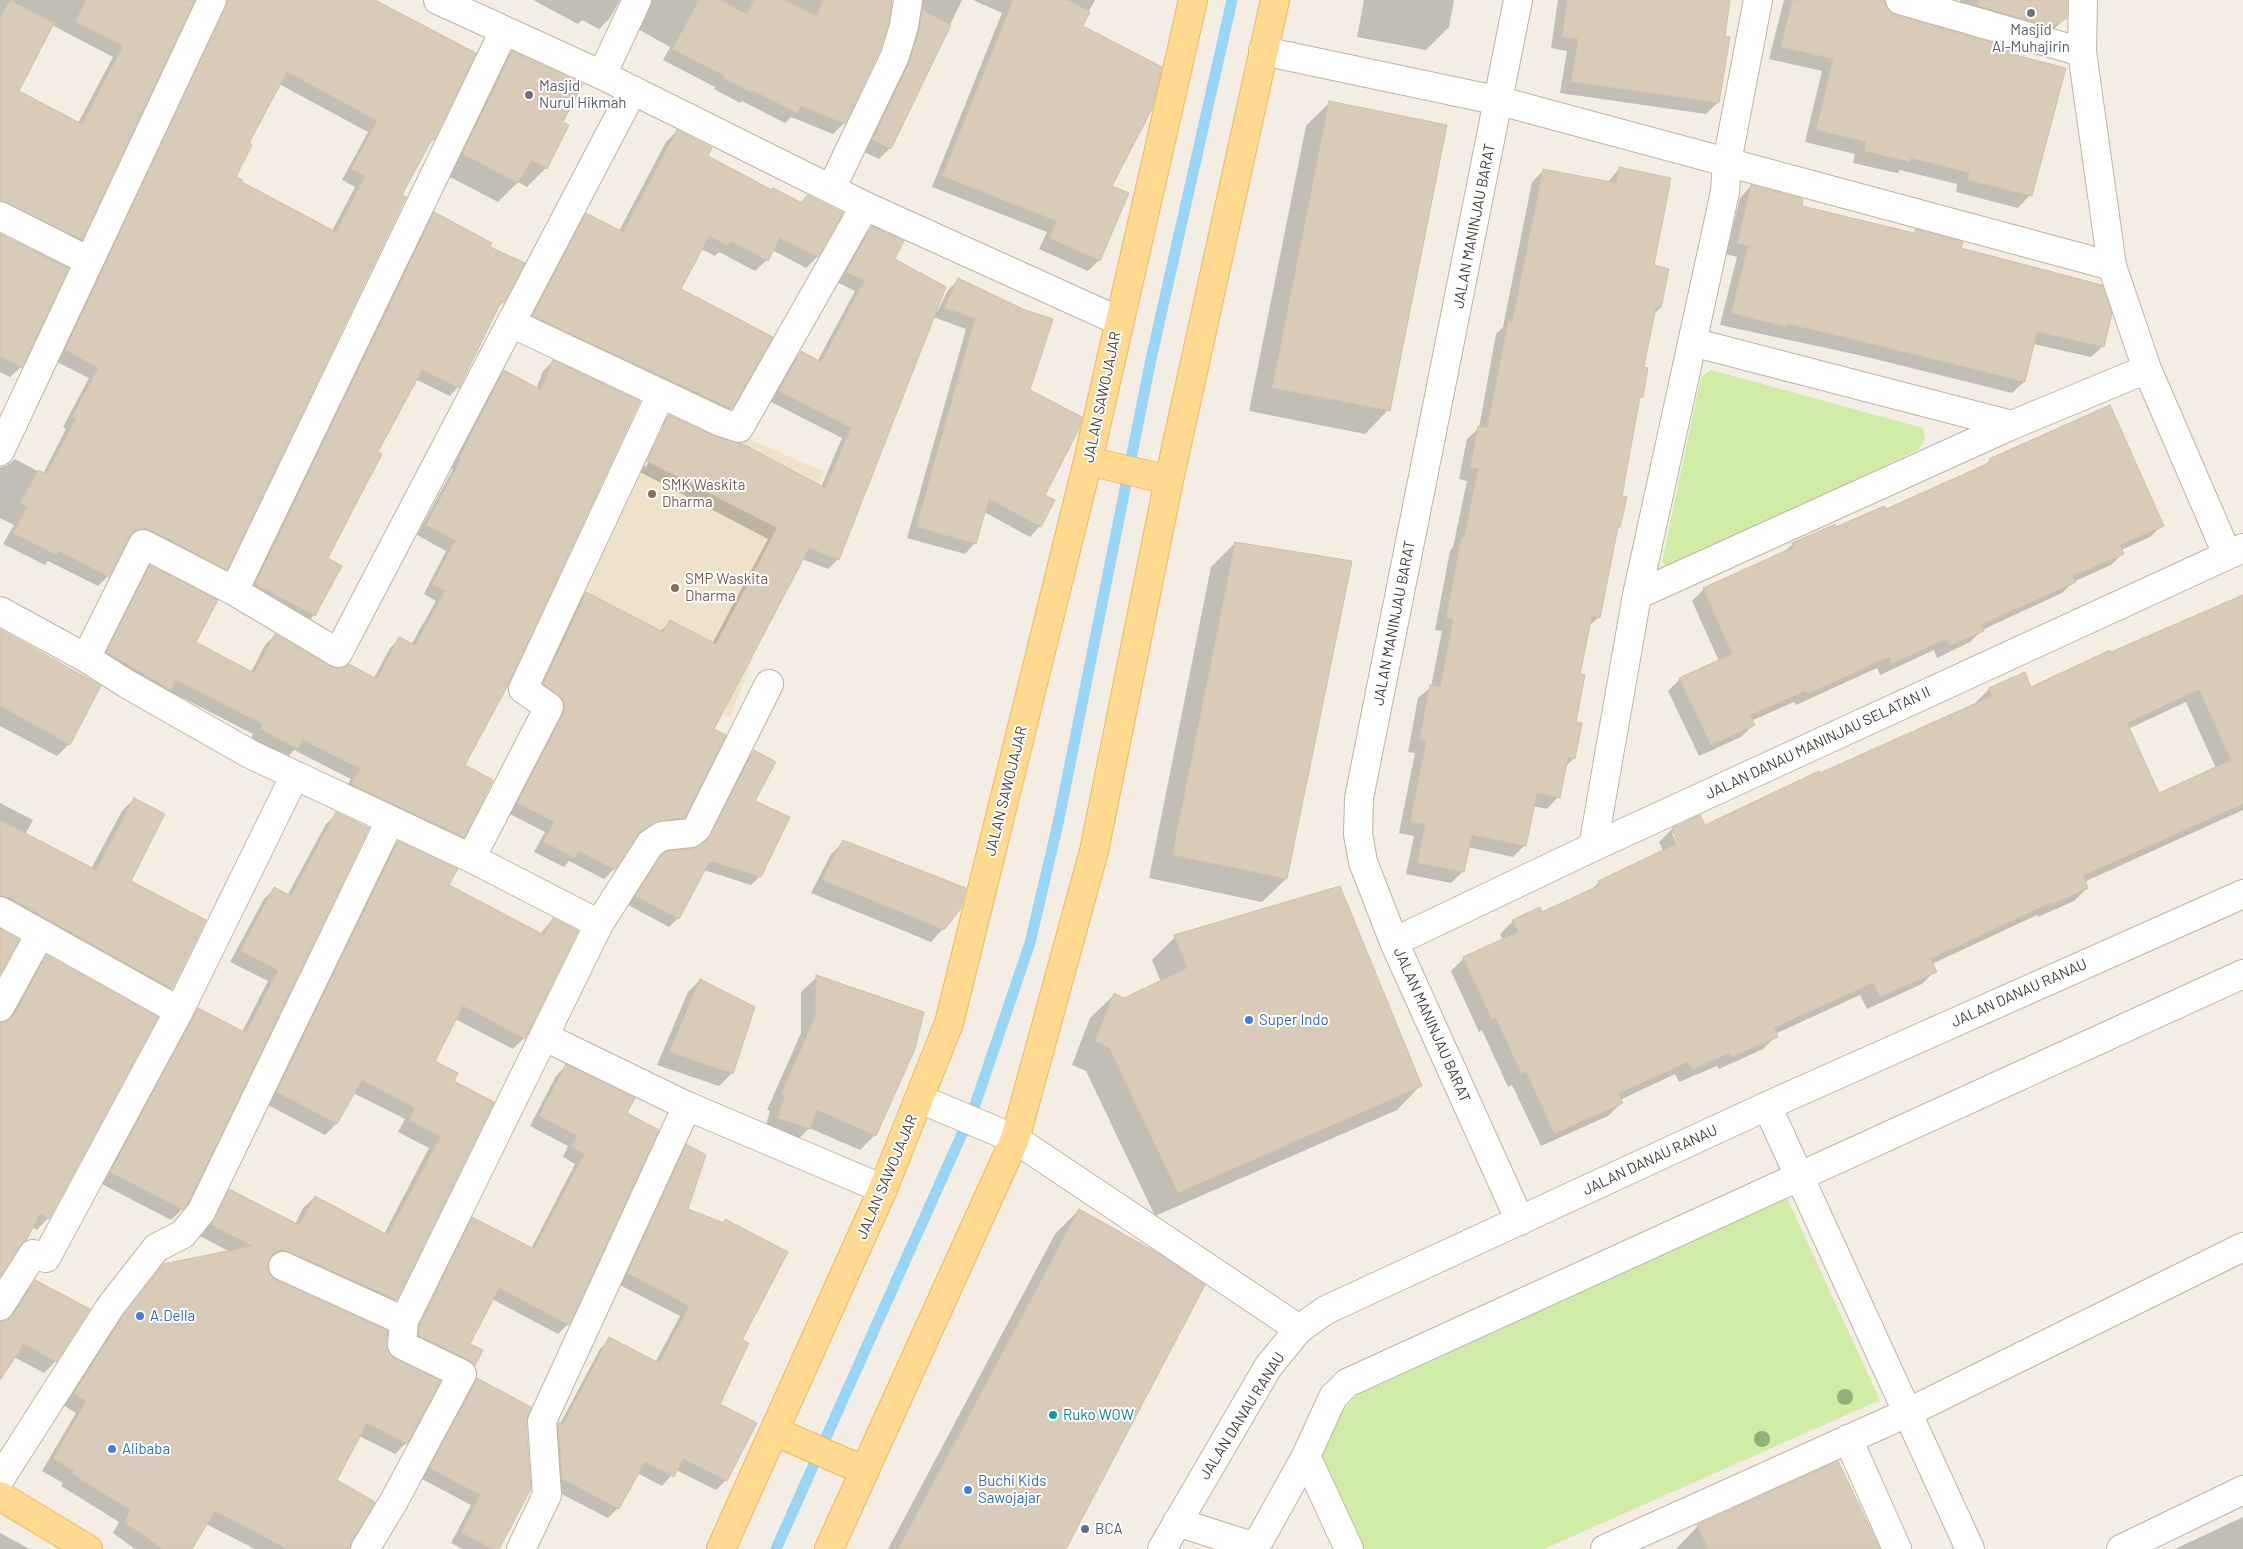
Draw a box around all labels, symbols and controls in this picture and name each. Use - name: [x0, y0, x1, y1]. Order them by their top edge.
- marker: Masjid Al-Muhajirin: [2025, 7, 2037, 19]
- place label: Masjid Al-Muhajirin: [1992, 21, 2070, 56]
- place label: Masjid Nurul Hikmah: [539, 77, 626, 112]
- marker: Masjid Nurul Hikmah: [523, 89, 535, 101]
- street label: JALAN MANINJAU BARAT: [1449, 142, 1499, 310]
- street label: JALAN SAWOJAJAR: [1079, 330, 1125, 464]
- place label: SMK Waskita Dharma: [662, 476, 745, 511]
- marker: SMK Waskita Dharma: [646, 488, 658, 500]
- street label: JALAN MANINJAU BARAT: [1369, 539, 1419, 707]
- place label: SMP Waskita Dharma: [685, 570, 768, 605]
- marker: SMP Waskita Dharma: [669, 582, 681, 594]
- street label: JALAN DANAU MANINJAU SELATAN II: [1703, 683, 1933, 803]
- street label: JALAN SAWOJAJAR: [981, 724, 1031, 858]
- street label: JALAN MANINJAU BARAT: [1390, 945, 1474, 1105]
- street label: JALAN DANAU RANAU: [1948, 955, 2090, 1031]
- place label: Super Indo: [1259, 1011, 1329, 1029]
- marker: Super Indo: [1243, 1014, 1255, 1026]
- street label: JALAN SAWOJAJAR: [853, 1112, 921, 1242]
- street label: JALAN DANAU RANAU: [1580, 1121, 1720, 1199]
- place label: A.Della: [150, 1307, 195, 1325]
- marker: A.Della: [134, 1310, 146, 1322]
- street label: JALAN DANAU RANAU: [1196, 1349, 1288, 1483]
- place label: Ruko WOW: [1063, 1406, 1134, 1424]
- marker: Ruko WOW: [1047, 1409, 1059, 1421]
- place label: Alibaba: [122, 1440, 170, 1458]
- marker: Alibaba: [106, 1443, 118, 1455]
- place label: Buchi Kids Sawojajar: [978, 1472, 1046, 1507]
- marker: Buchi Kids Sawojajar: [962, 1484, 974, 1496]
- place label: BCA: [1095, 1520, 1123, 1538]
- marker: BCA: [1079, 1523, 1091, 1535]

